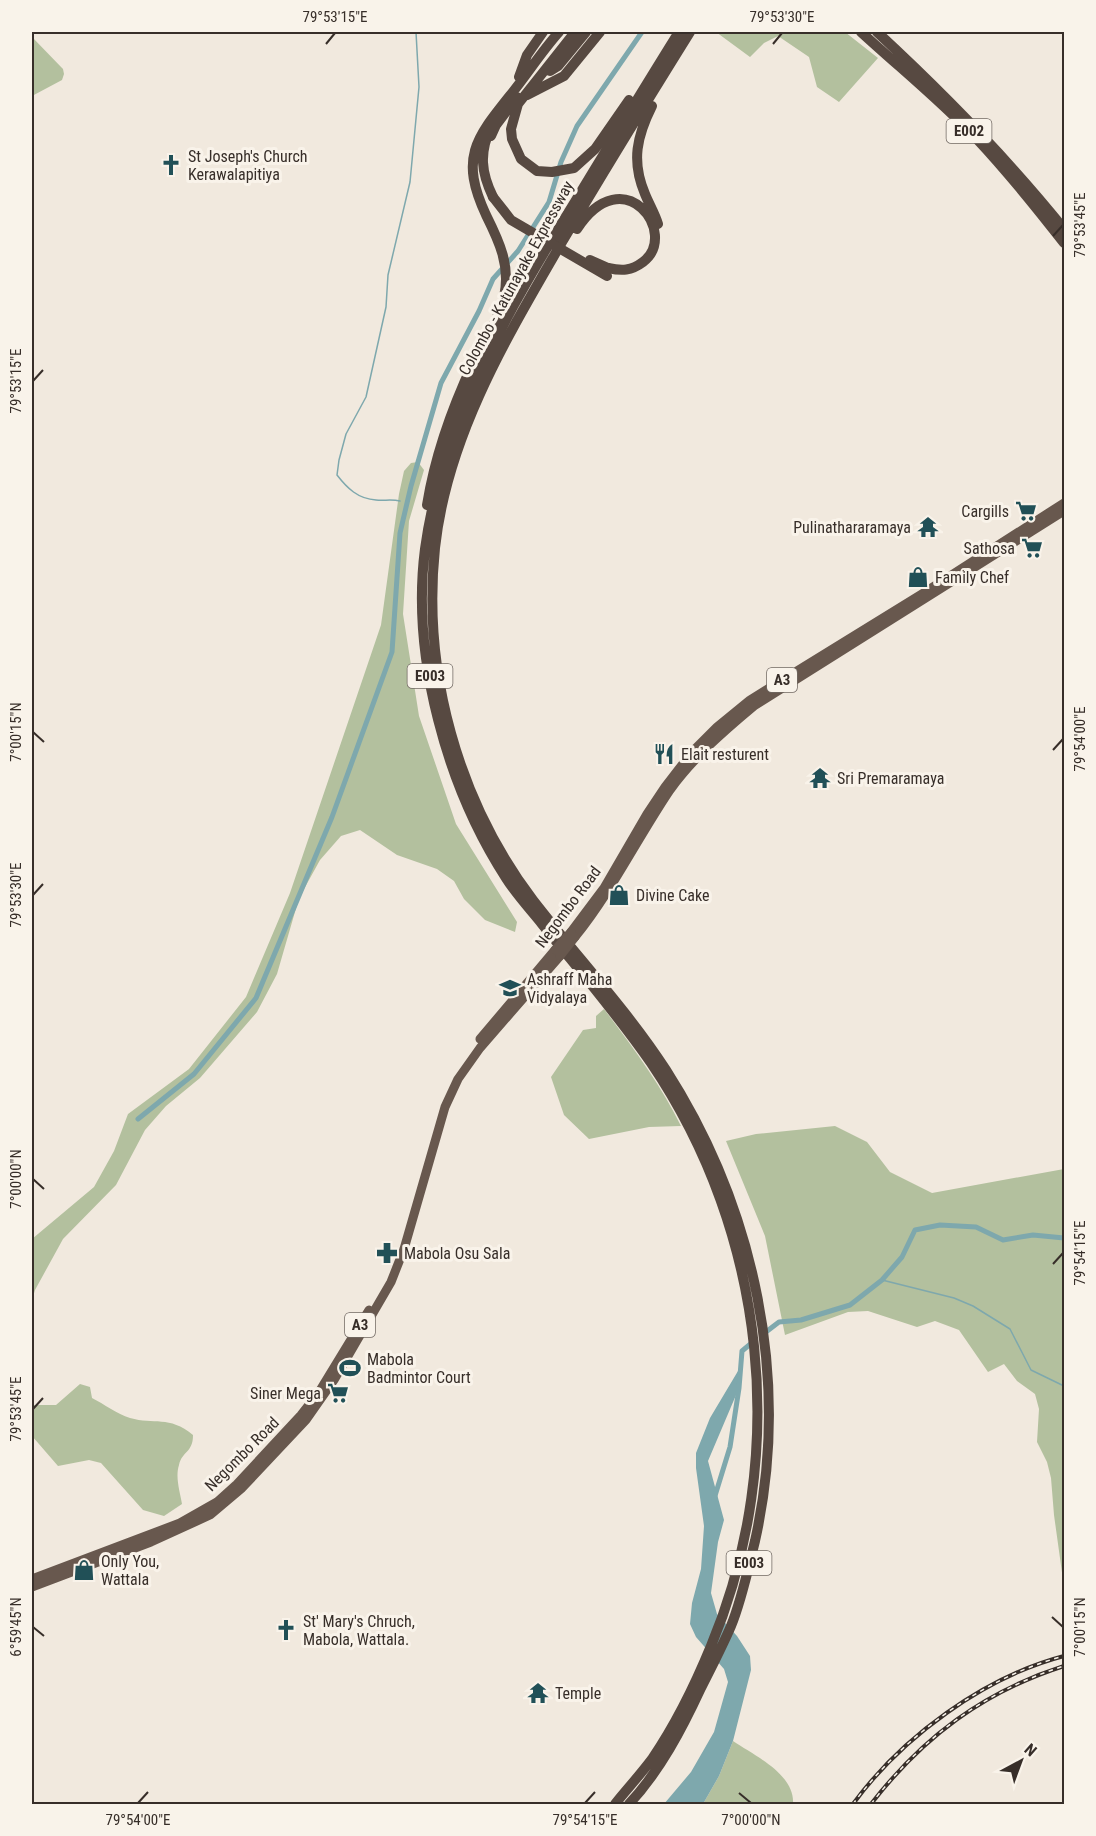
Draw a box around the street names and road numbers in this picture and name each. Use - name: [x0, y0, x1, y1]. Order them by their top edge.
- road number: E002: [946, 119, 992, 143]
- street label: Colombo - Katunayake Expressway: [455, 177, 578, 378]
- road number: E003: [408, 664, 452, 688]
- road number: A3: [767, 668, 797, 692]
- street label: Negombo Road: [531, 863, 605, 951]
- road number: A3: [345, 1313, 375, 1337]
- street label: Negombo Road: [201, 1413, 283, 1495]
- road number: E003: [726, 1551, 771, 1575]

